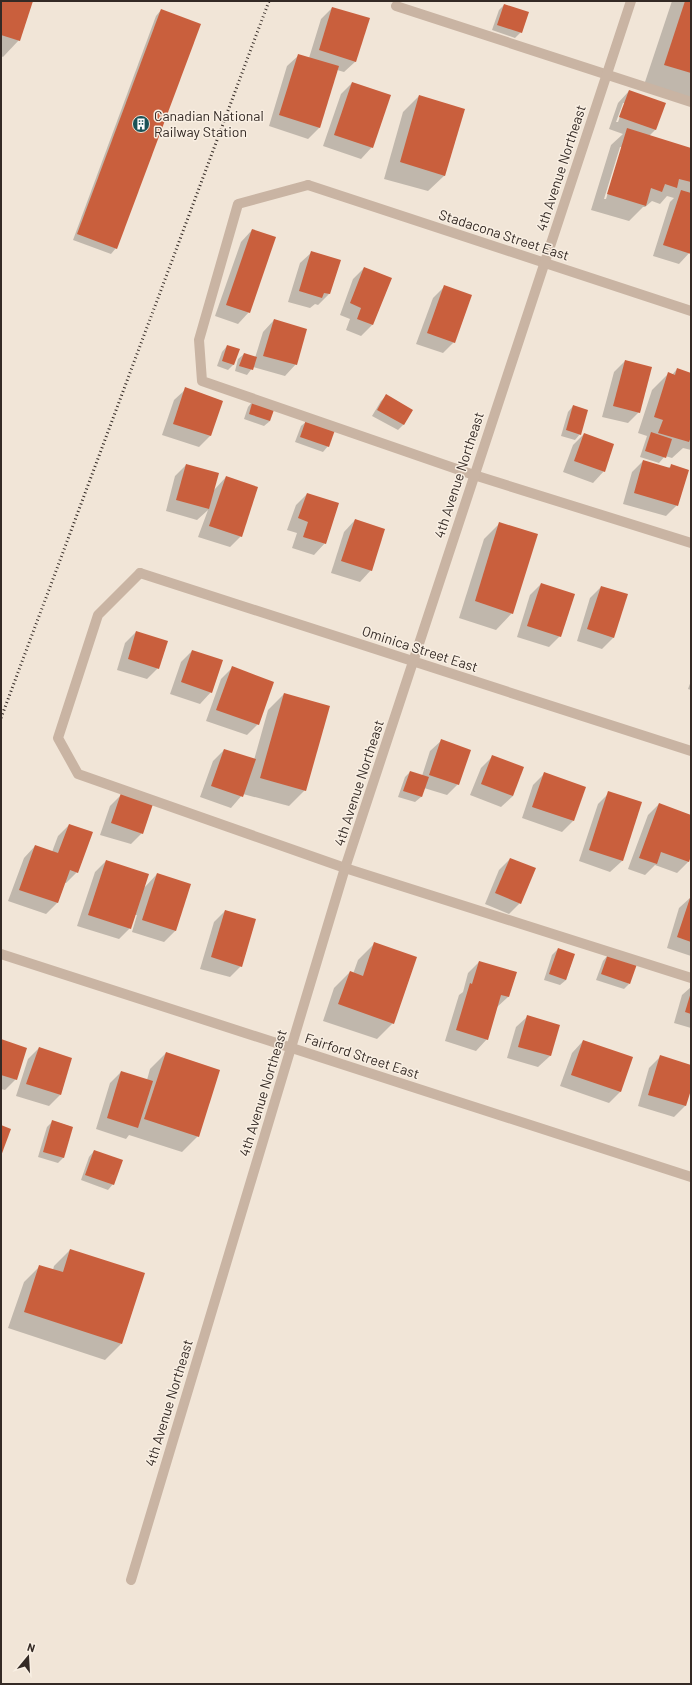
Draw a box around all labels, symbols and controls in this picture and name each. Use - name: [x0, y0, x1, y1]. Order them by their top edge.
- street label: 4th Avenue Northeast: [532, 103, 589, 233]
- place label: Canadian National Railway Station: [154, 107, 264, 140]
- building icon: Canadian National Railway Station: [131, 114, 151, 134]
- street label: Stadacona Street East: [437, 205, 571, 264]
- street label: 4th Avenue Northeast: [430, 410, 487, 540]
- street label: Ominica Street East: [360, 622, 480, 675]
- street label: 4th Avenue Northeast: [330, 718, 387, 848]
- street label: 4th Avenue Northeast: [235, 1027, 290, 1158]
- street label: Fairford Street East: [303, 1029, 422, 1082]
- street label: 4th Avenue Northeast: [141, 1337, 196, 1468]
- north arrow: [8, 1637, 48, 1677]
- text: N: [26, 1640, 37, 1654]

